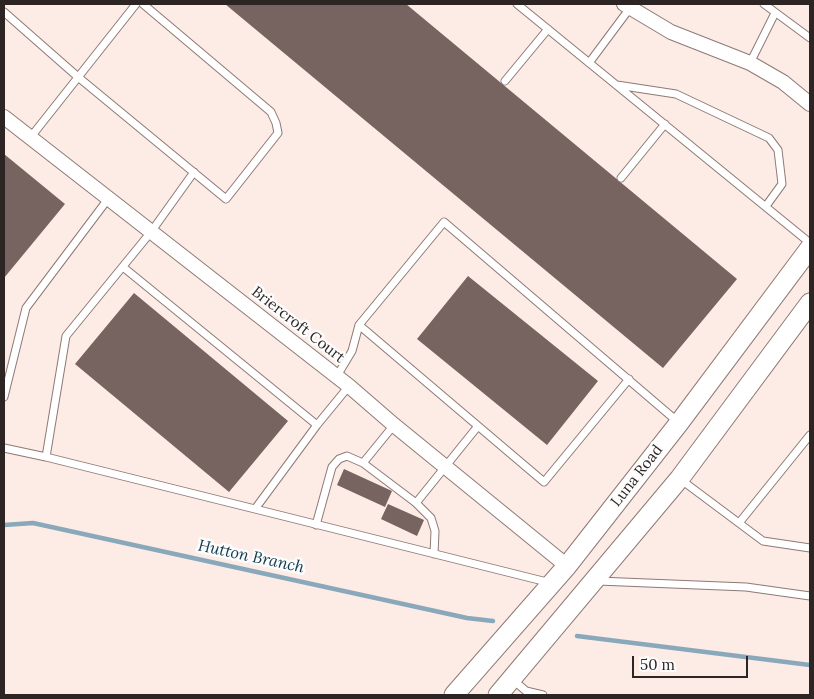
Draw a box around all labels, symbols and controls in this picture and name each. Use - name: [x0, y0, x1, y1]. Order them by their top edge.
- street label: Briercroft Court: [248, 283, 348, 367]
- street label: Luna Road: [607, 442, 667, 510]
- water label: Hutton Branch: [196, 536, 306, 578]
- scale bar: [634, 646, 750, 678]
- text: 50 m: [640, 655, 675, 674]

